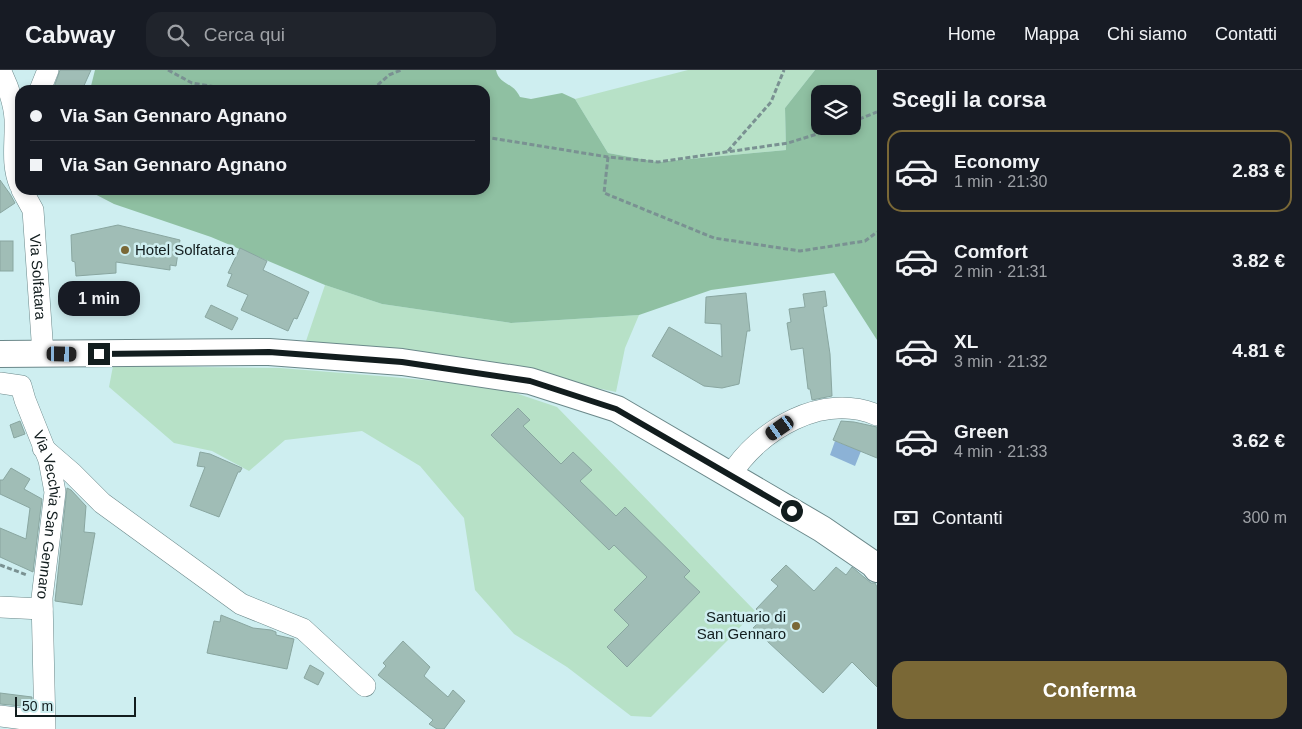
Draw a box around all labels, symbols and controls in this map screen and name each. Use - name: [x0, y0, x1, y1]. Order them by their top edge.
- search box: [146, 12, 496, 57]
- text: Cabway: [25, 21, 116, 48]
- icon: search: [164, 21, 192, 49]
- text: Cerca qui: [204, 24, 285, 45]
- text: Home: [948, 24, 996, 44]
- text: Mappa: [1024, 24, 1079, 44]
- text: Chi siamo: [1107, 24, 1187, 44]
- text: Contatti: [1215, 24, 1277, 44]
- map controls: [811, 85, 861, 135]
- button: layers: [811, 85, 861, 135]
- text: Scegli la corsa: [892, 87, 1046, 112]
- text: Via San Gennaro Agnano: [60, 105, 287, 126]
- icon: car: [894, 149, 939, 194]
- text: Economy: [954, 151, 1040, 172]
- text: Via San Gennaro Agnano: [60, 154, 287, 175]
- text: 2.83 €: [1232, 160, 1285, 181]
- text: 1 min · 21:30: [954, 173, 1047, 190]
- street label: Via Solfatara: [27, 234, 50, 321]
- icon: car: [894, 239, 939, 284]
- place label: Hotel Solfatara: [135, 241, 235, 258]
- text: Comfort: [954, 241, 1028, 262]
- marker: Hotel Solfatara: [119, 244, 131, 256]
- text: 3.82 €: [1232, 250, 1285, 271]
- text: 2 min · 21:31: [954, 263, 1047, 280]
- callout: 1 min: [58, 282, 140, 316]
- text: 1 min: [78, 290, 120, 307]
- icon: car: [894, 329, 939, 374]
- text: XL: [954, 331, 978, 352]
- text: 4.81 €: [1232, 340, 1285, 361]
- route end: [88, 343, 110, 365]
- car: [46, 346, 77, 362]
- text: 3 min · 21:32: [954, 353, 1047, 370]
- car: [763, 413, 796, 443]
- icon: car: [894, 419, 939, 464]
- text: Green: [954, 421, 1009, 442]
- street label: Via Vecchia San Gennaro: [30, 428, 64, 600]
- text: 3.62 €: [1232, 430, 1285, 451]
- text: 4 min · 21:33: [954, 443, 1047, 460]
- route start: [781, 500, 803, 522]
- icon: cash: [892, 504, 920, 532]
- text: Contanti: [932, 507, 1003, 528]
- text: 300 m: [1243, 509, 1287, 526]
- place label: Santuario di San Gennaro: [697, 608, 786, 642]
- marker: Santuario di San Gennaro: [790, 620, 802, 632]
- button: Conferma: [892, 661, 1287, 719]
- scale bar: [15, 694, 136, 717]
- text: 50 m: [22, 698, 53, 714]

